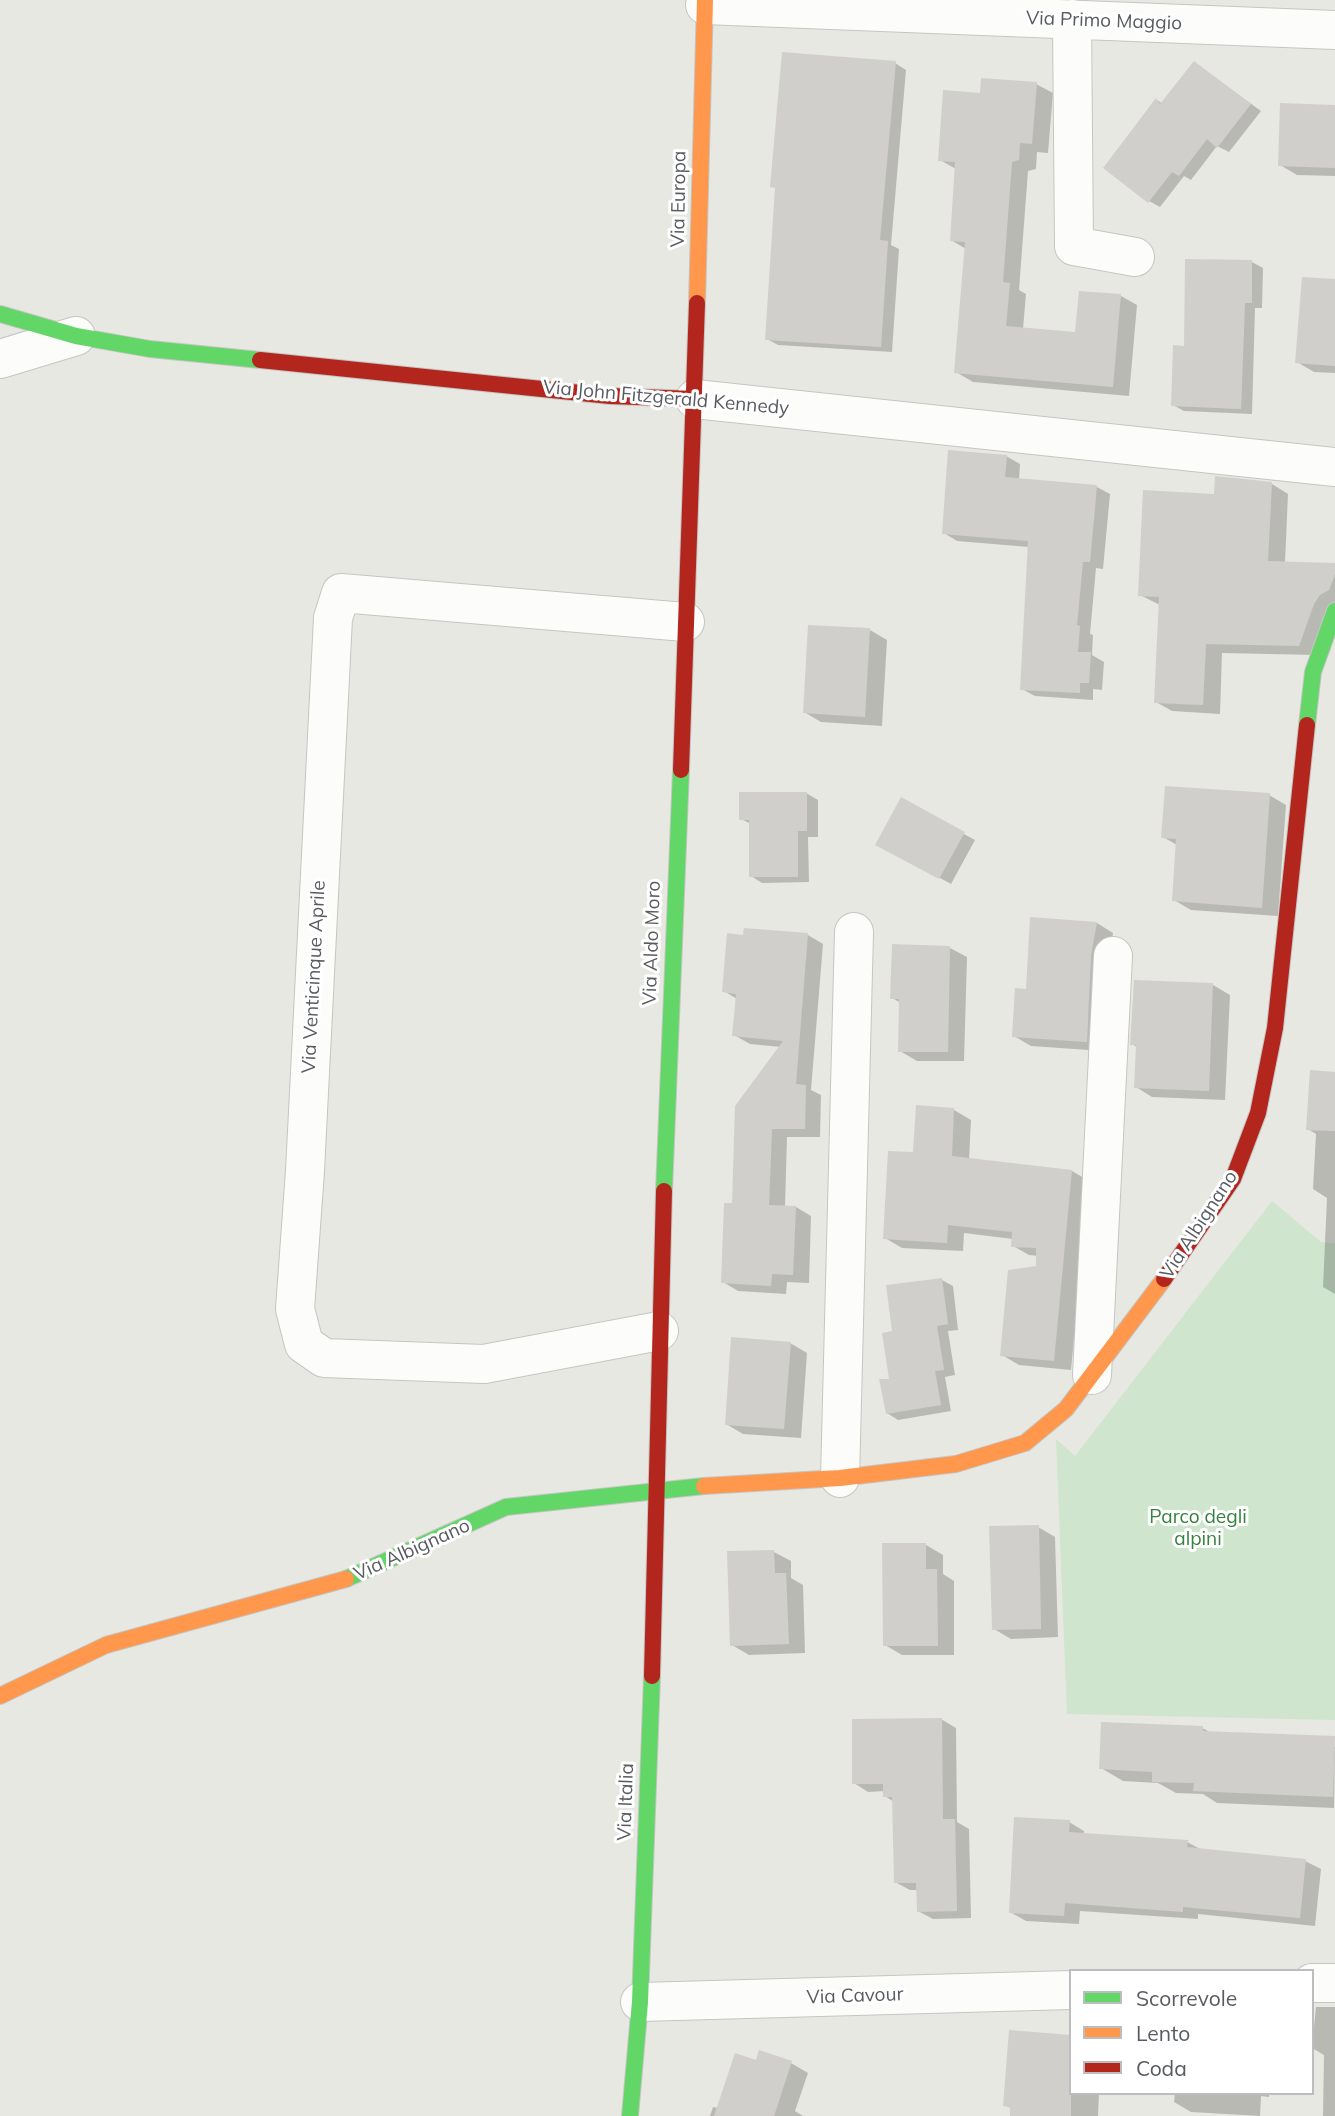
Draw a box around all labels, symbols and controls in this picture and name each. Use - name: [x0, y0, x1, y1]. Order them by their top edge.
- street label: Via Primo Maggio: [1026, 7, 1182, 35]
- street label: Via Europa: [667, 150, 691, 248]
- street label: Via John Fitzgerald Kennedy: [542, 376, 790, 420]
- street label: Via Venticinque Aprile: [298, 880, 330, 1074]
- street label: Via Aldo Moro: [638, 880, 666, 1006]
- street label: Via Albignano: [1156, 1167, 1242, 1283]
- park label: Parco degli alpini: [1149, 1506, 1247, 1550]
- street label: Via Albignano: [350, 1514, 474, 1586]
- street label: Via Italia: [613, 1763, 639, 1841]
- legend: [1069, 1969, 1314, 2095]
- street label: Via Cavour: [806, 1983, 904, 2009]
- text: Scorrevole: [1136, 1985, 1237, 2011]
- text: Lento: [1136, 2020, 1190, 2046]
- text: Coda: [1136, 2055, 1187, 2081]

